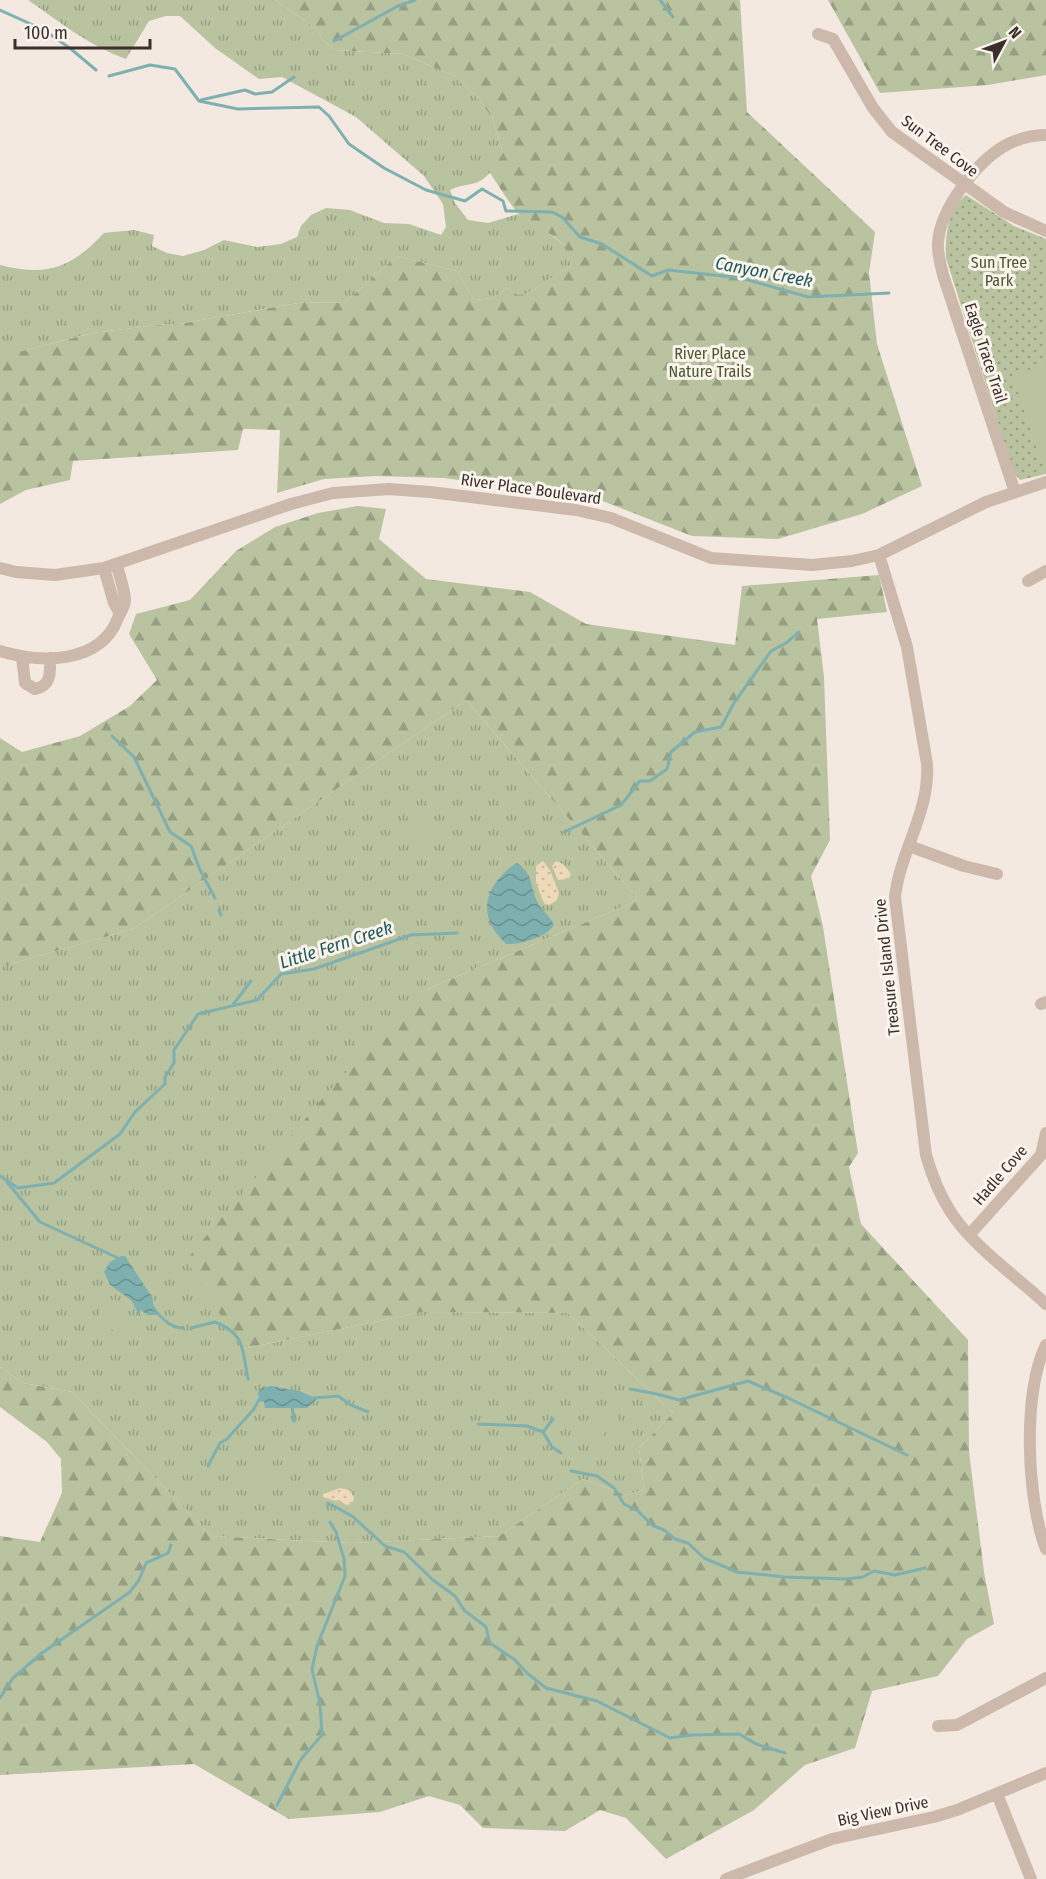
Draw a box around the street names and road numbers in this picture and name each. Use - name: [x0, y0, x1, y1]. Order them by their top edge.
- street label: Sun Tree Cove: [898, 111, 982, 181]
- street label: Eagle Trace Trail: [961, 300, 1011, 406]
- street label: River Place Boulevard: [460, 470, 602, 508]
- street label: Treasure Island Drive: [870, 898, 904, 1036]
- street label: Hadle Cove: [969, 1141, 1031, 1209]
- street label: Big View Drive: [836, 1792, 930, 1830]

